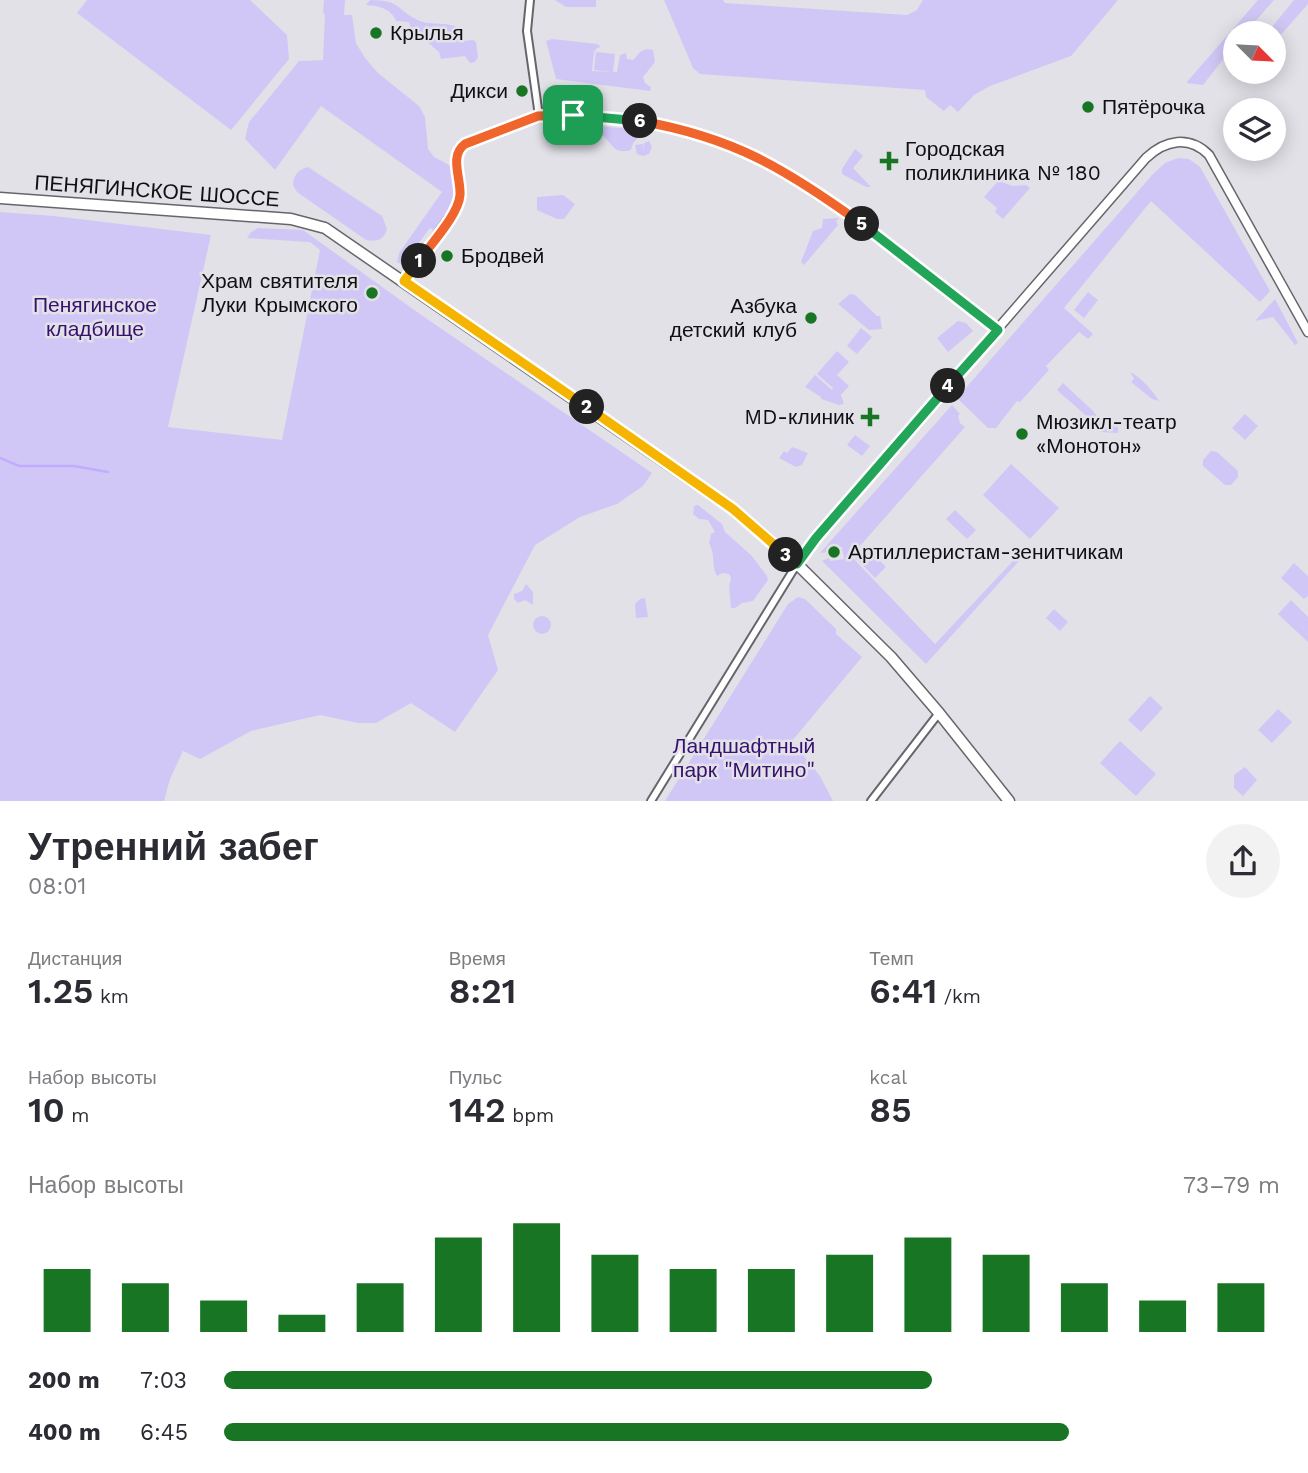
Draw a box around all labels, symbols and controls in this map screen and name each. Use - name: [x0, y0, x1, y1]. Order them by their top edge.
- place label: Крылья: [390, 20, 464, 45]
- north arrow: [1223, 21, 1286, 84]
- map controls: [1223, 21, 1286, 161]
- marker: Крылья: [368, 25, 384, 41]
- place label: Дикси: [450, 78, 508, 103]
- marker: Дикси: [514, 83, 530, 99]
- pin: [543, 85, 603, 145]
- place label: Пятёрочка: [1102, 94, 1205, 119]
- icon: arrive: [554, 96, 592, 134]
- button: layers: [1223, 98, 1286, 161]
- marker: Пятёрочка: [1080, 99, 1096, 115]
- pin: 6: [622, 104, 658, 138]
- text: 6: [634, 109, 645, 132]
- place label: Городская поликлиника № 180: [905, 136, 1101, 185]
- marker: Городская поликлиника № 180: [879, 151, 899, 171]
- street label: ПЕНЯГИНСКОЕ ШОССЕ: [34, 169, 280, 212]
- pin: 5: [844, 206, 880, 242]
- text: 5: [856, 212, 867, 235]
- place label: Бродвей: [461, 243, 544, 268]
- pin: 1: [402, 244, 436, 278]
- marker: Бродвей: [439, 248, 455, 264]
- text: 1: [414, 249, 423, 272]
- place label: Храм святителя Луки Крымского: [201, 268, 358, 317]
- marker: Храм святителя Луки Крымского: [364, 285, 380, 301]
- park label: Пенягинское кладбище: [33, 292, 157, 341]
- place label: Азбука детский клуб: [670, 293, 797, 342]
- marker: Азбука детский клуб: [803, 310, 819, 326]
- pin: 4: [930, 368, 965, 404]
- text: 4: [941, 374, 954, 397]
- pin: 2: [570, 390, 604, 424]
- text: 2: [581, 395, 592, 418]
- place label: MD-клиник: [744, 404, 855, 429]
- marker: MD-клиник: [860, 407, 880, 427]
- place label: Мюзикл-театр «Монотон»: [1036, 409, 1177, 458]
- marker: Мюзикл-театр «Монотон»: [1014, 426, 1030, 442]
- pin: 3: [768, 538, 804, 572]
- place label: Артиллеристам-зенитчикам: [848, 539, 1123, 564]
- text: 3: [780, 543, 791, 566]
- marker: Артиллеристам-зенитчикам: [826, 544, 842, 560]
- park label: Ландшафтный парк "Митино": [673, 733, 815, 782]
- button: share: [1206, 824, 1280, 898]
- text: Утренний забег: [28, 825, 319, 869]
- text: 08:01: [28, 873, 87, 900]
- text: Дистанция: [28, 947, 122, 970]
- text: Время: [449, 947, 506, 970]
- text: Темп: [869, 947, 914, 970]
- text: 1.25: [28, 970, 93, 1012]
- text: 8:21: [449, 970, 516, 1012]
- text: 6:41: [869, 970, 937, 1012]
- text: km: [93, 985, 129, 1008]
- text: /km: [937, 985, 981, 1008]
- text: Набор высоты: [28, 1066, 157, 1089]
- text: Пульс: [449, 1066, 502, 1089]
- text: kcal: [869, 1066, 907, 1089]
- text: 10: [28, 1089, 65, 1131]
- text: 142: [449, 1089, 506, 1131]
- text: 85: [869, 1089, 912, 1131]
- text: m: [65, 1104, 89, 1127]
- text: bpm: [506, 1104, 554, 1127]
- text: Набор высоты: [28, 1172, 184, 1199]
- text: 73–79 m: [1183, 1172, 1280, 1199]
- text: 200 m: [28, 1367, 100, 1394]
- text: 7:03: [140, 1367, 187, 1394]
- text: 400 m: [28, 1419, 101, 1446]
- text: 6:45: [140, 1419, 188, 1446]

